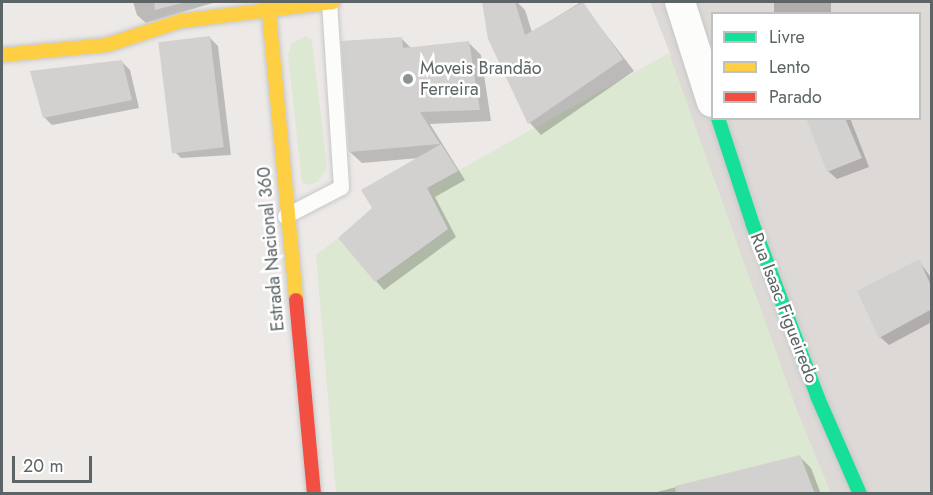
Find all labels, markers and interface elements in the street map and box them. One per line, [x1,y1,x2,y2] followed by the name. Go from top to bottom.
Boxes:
[711,12,921,120] legend
[769,24,805,50] text: Livre
[769,54,810,80] text: Lento
[420,58,542,100] place label: Moveis Brandão Ferreira
[401,72,415,86] marker: Moveis Brandão Ferreira
[769,84,822,110] text: Parado
[253,166,289,332] street label: Estrada Nacional 360
[745,230,823,386] street label: Rua Isaac Figueiredo
[15,444,94,482] scale bar
[23,453,63,479] text: 20 m

